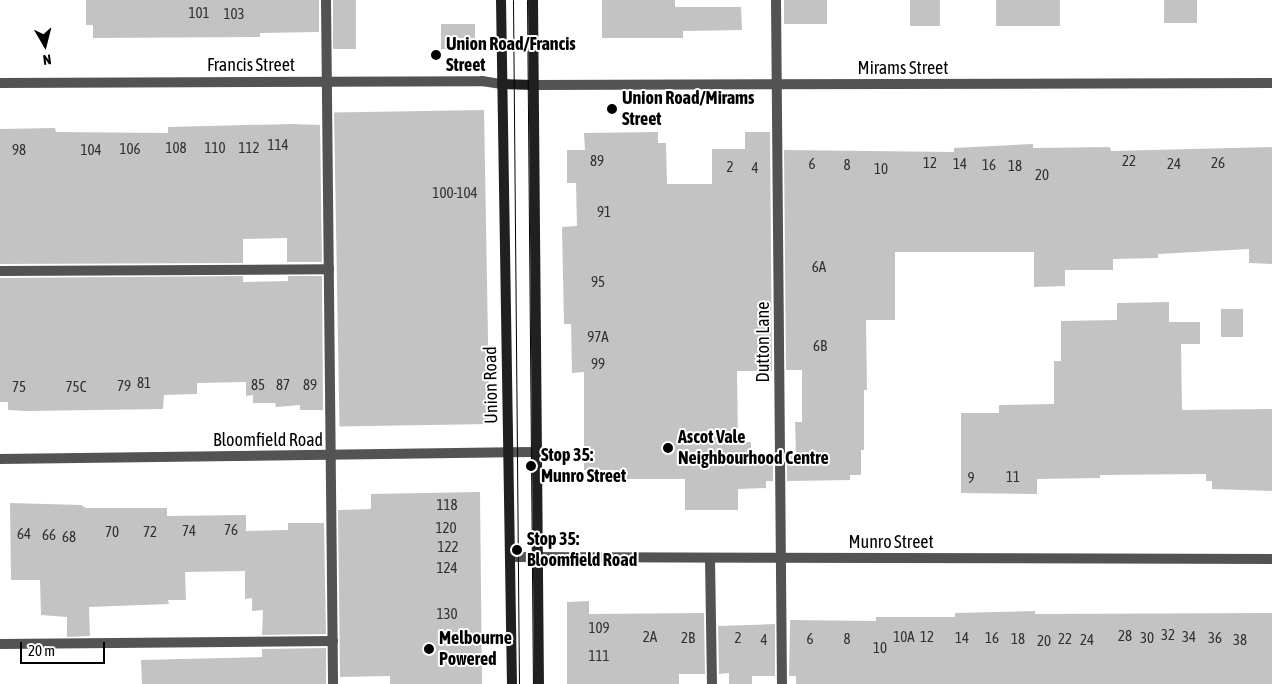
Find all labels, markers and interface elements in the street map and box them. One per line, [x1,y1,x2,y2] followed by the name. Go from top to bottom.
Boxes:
[188,4,210,22] house number: 101
[223,5,245,23] house number: 103
[20,20,70,70] north arrow
[446,34,576,76] place label: Union Road/Francis Street
[430,49,442,61] marker: Union Road/Francis Street
[42,51,52,68] text: N
[207,54,295,76] street label: Francis Street
[858,57,948,79] street label: Mirams Street
[622,88,754,130] place label: Union Road/Mirams Street
[606,103,618,115] marker: Union Road/Mirams Street
[267,136,289,154] house number: 114
[165,139,187,157] house number: 108
[204,139,226,157] house number: 110
[238,139,260,157] house number: 112
[119,140,141,158] house number: 106
[12,141,26,159] house number: 98
[80,141,102,159] house number: 104
[590,152,604,170] house number: 89
[1122,152,1136,170] house number: 22
[923,154,937,172] house number: 12
[1211,154,1225,172] house number: 26
[808,155,816,173] house number: 6
[953,155,967,173] house number: 14
[1167,155,1181,173] house number: 24
[843,156,851,174] house number: 8
[982,156,996,174] house number: 16
[1008,157,1022,175] house number: 18
[726,158,734,176] house number: 2
[751,159,759,177] house number: 4
[874,160,888,178] house number: 10
[1035,166,1049,184] house number: 20
[432,184,478,202] house number: 100-104
[597,203,611,221] house number: 91
[812,258,826,276] house number: 6A
[591,273,605,291] house number: 95
[752,302,774,382] street label: Dutton Lane
[587,328,609,346] house number: 97A
[813,337,827,355] house number: 6B
[480,346,502,424] street label: Union Road
[591,355,605,373] house number: 99
[137,374,151,392] house number: 81
[251,376,265,394] house number: 85
[276,376,290,394] house number: 87
[303,376,317,394] house number: 89
[117,377,131,395] house number: 79
[12,378,26,396] house number: 75
[66,378,86,396] house number: 75C
[678,427,829,469] place label: Ascot Vale Neighbourhood Centre
[213,429,323,451] street label: Bloomfield Road
[662,442,674,454] marker: Ascot Vale Neighbourhood Centre
[541,445,626,488] place label: Stop 35: Munro Street
[525,460,537,472] marker: Stop 35: Munro Street
[1006,468,1020,486] house number: 11
[967,469,975,487] house number: 9
[436,496,458,514] house number: 118
[435,519,457,537] house number: 120
[224,521,238,539] house number: 76
[182,522,196,540] house number: 74
[105,523,119,541] house number: 70
[143,523,157,541] house number: 72
[17,525,31,543] house number: 64
[42,526,56,544] house number: 66
[62,528,76,546] house number: 68
[527,529,637,572] place label: Stop 35: Bloomfield Road
[848,531,934,553] street label: Munro Street
[437,538,459,556] house number: 122
[511,544,523,556] marker: Stop 35: Bloomfield Road
[436,559,458,577] house number: 124
[436,605,458,623] house number: 130
[588,619,610,637] house number: 109
[1161,626,1175,644] house number: 32
[1118,627,1132,645] house number: 28
[439,628,512,670] place label: Melbourne Powered
[643,628,657,646] house number: 2A
[893,628,915,646] house number: 10A
[920,628,934,646] house number: 12
[1182,628,1196,646] house number: 34
[681,629,695,647] house number: 2B
[734,629,742,647] house number: 2
[955,629,969,647] house number: 14
[985,629,999,647] house number: 16
[1140,629,1154,647] house number: 30
[1208,629,1222,647] house number: 36
[806,630,814,648] house number: 6
[843,630,851,648] house number: 8
[1011,630,1025,648] house number: 18
[1058,630,1072,648] house number: 22
[760,631,768,649] house number: 4
[1080,631,1094,649] house number: 24
[1233,631,1247,649] house number: 38
[22,632,108,664] scale bar
[1037,632,1051,650] house number: 20
[873,639,887,657] house number: 10
[28,642,55,659] text: 20 m
[423,643,435,655] marker: Melbourne Powered
[588,647,610,665] house number: 111

